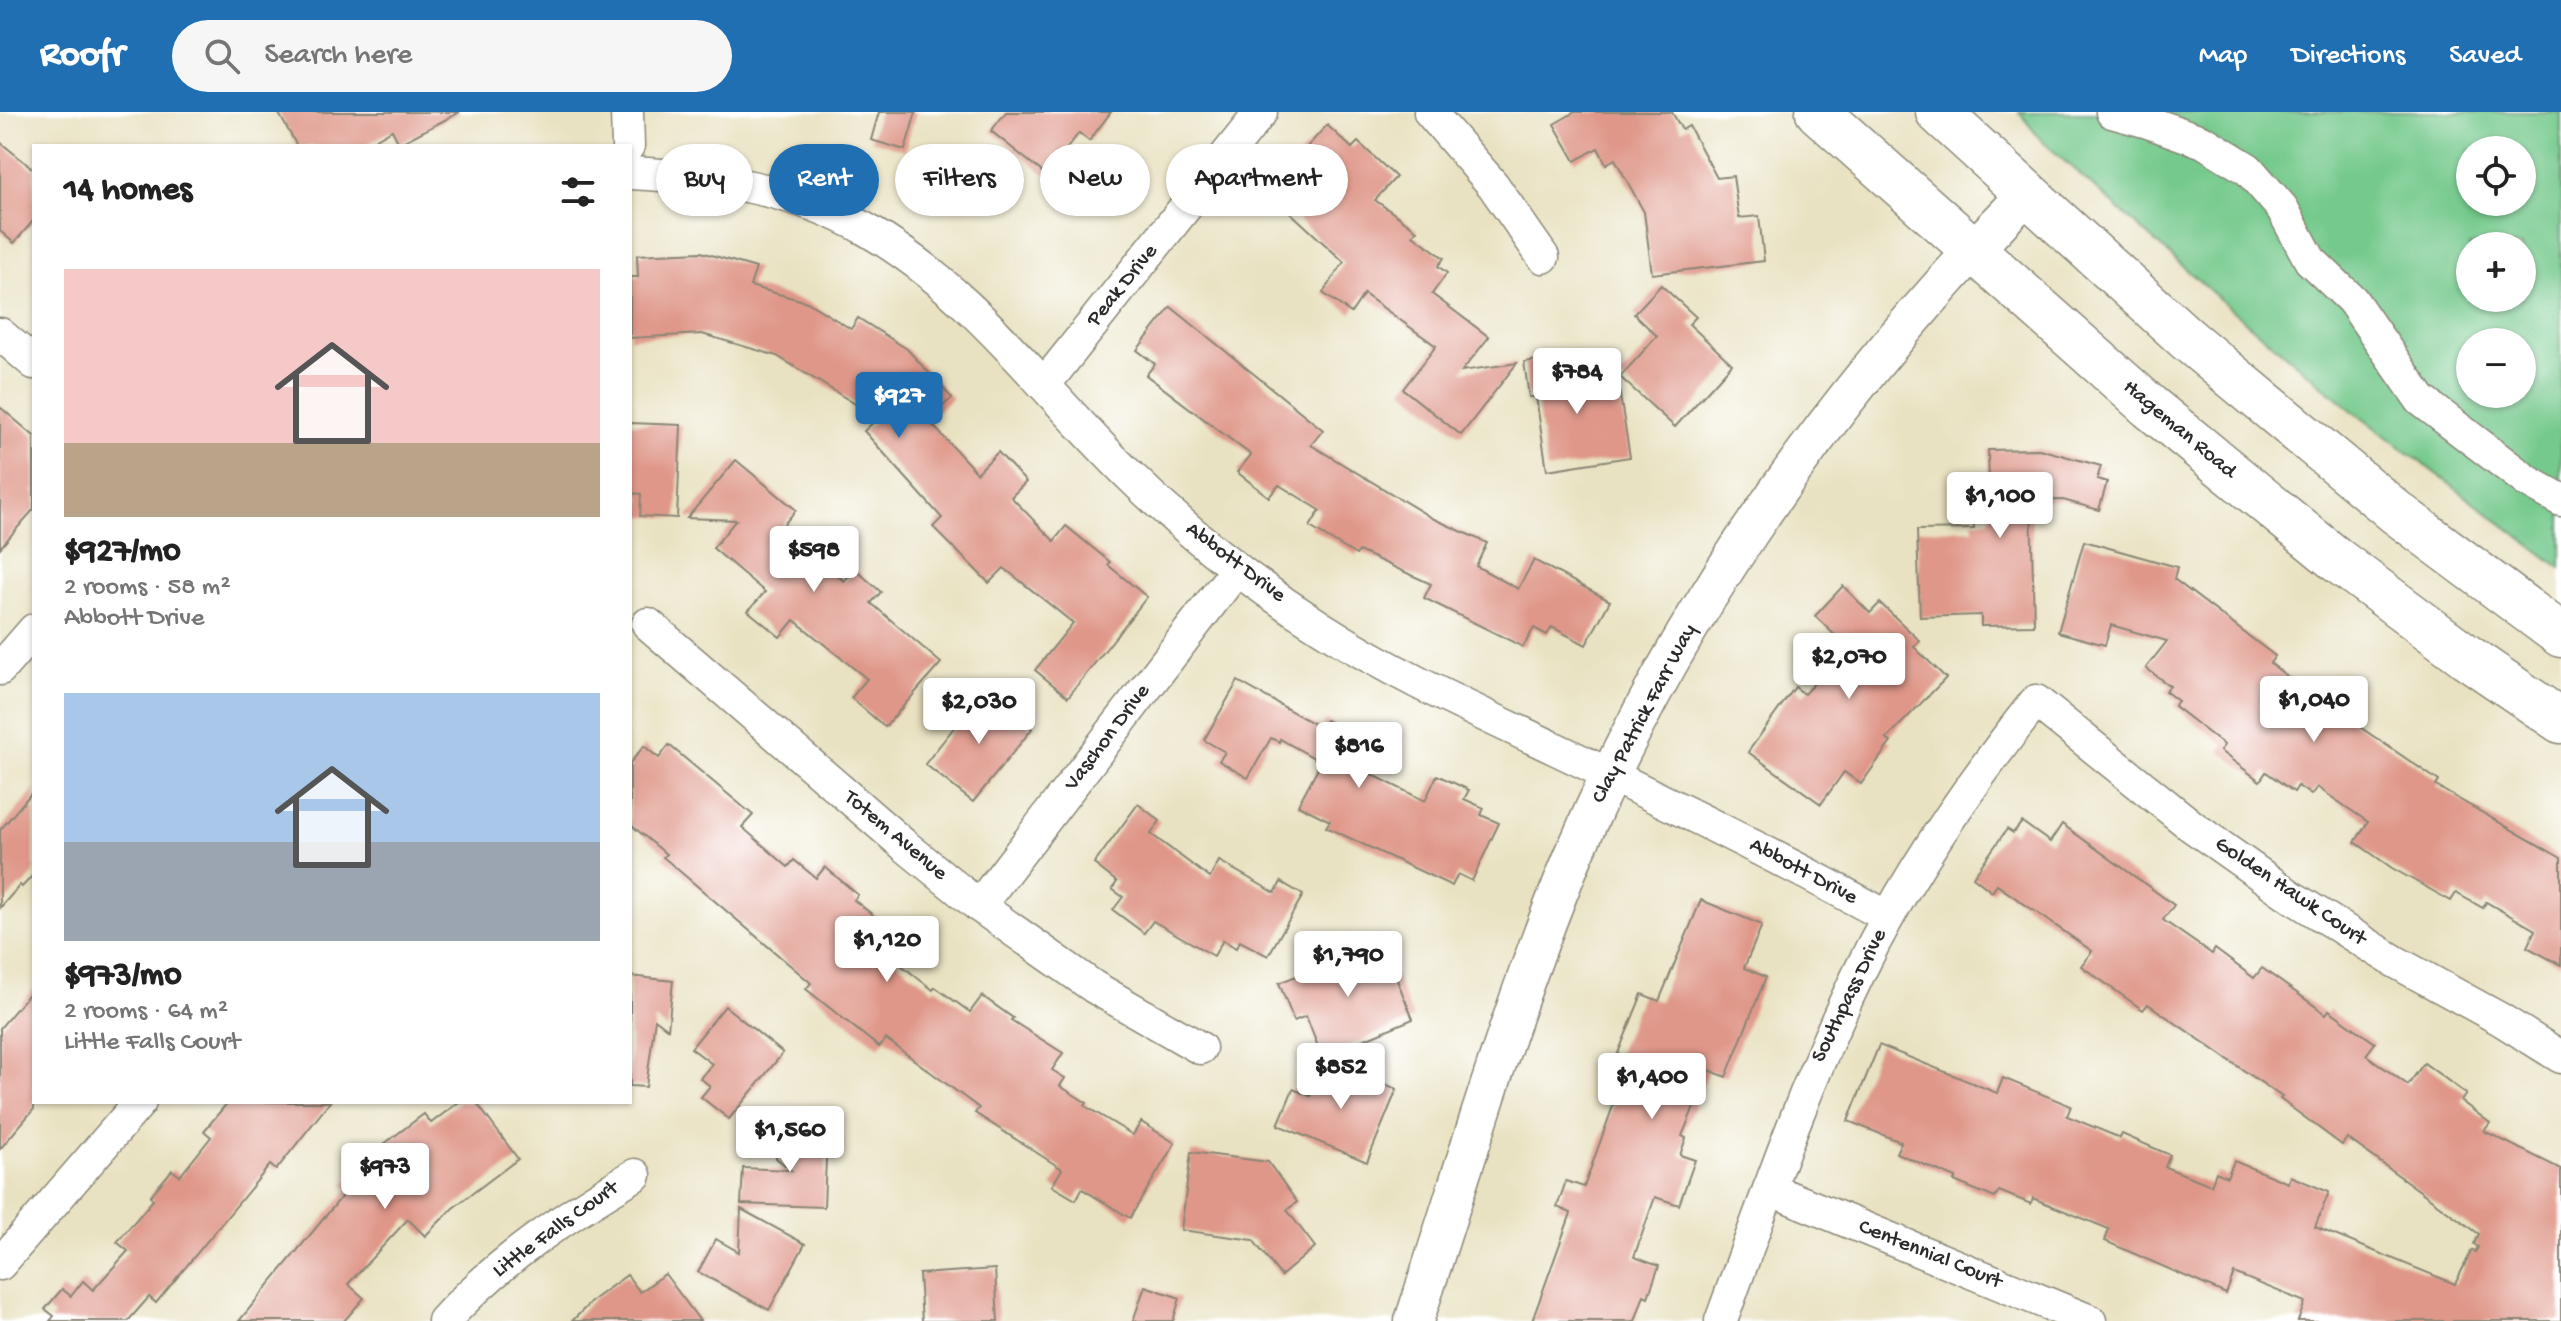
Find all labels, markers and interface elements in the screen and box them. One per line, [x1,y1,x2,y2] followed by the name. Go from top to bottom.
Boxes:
[172,20,732,92] search box
[40,34,124,78] text: Roofr
[200,34,244,78] icon: search
[264,39,412,74] text: Search here
[2199,40,2247,73] text: Map
[2291,40,2405,73] text: Directions
[2449,40,2521,73] text: Saved
[2456,136,2536,408] map controls
[2456,136,2536,216] button: locate
[656,144,753,216] chip: Buy
[769,144,879,216] chip: Rent
[895,144,1024,216] chip: Filters
[1040,144,1150,216] chip: New
[1166,144,1348,216] chip: Apartment
[556,170,600,214] icon: filters
[64,172,192,212] text: 14 homes
[2456,232,2536,312] button: +
[1081,239,1165,333] street label: Peak Drive
[260,321,404,465] icon: home
[2456,328,2536,408] button: −
[1530,348,1624,416] pin: $784
[1551,358,1603,389] text: $784
[852,372,946,440] pin: $927
[2117,375,2243,486] street label: Hageman Road
[874,382,924,413] text: $927
[1935,472,2065,540] pin: $1,100
[1965,482,2035,513] text: $1,100
[1180,517,1291,609] street label: Abbott Drive
[767,526,861,594] pin: $598
[64,533,181,573] text: $927/mo
[788,536,840,567] text: $598
[64,573,230,604] text: 2 rooms · 58 m²
[64,604,204,635] text: Abbott Drive
[1587,620,1703,808] street label: Clay Patrick Farr Way
[1784,633,1914,701] pin: $2,070
[1811,643,1887,674] text: $2,070
[2249,676,2379,744] pin: $1,040
[914,678,1044,746] pin: $2,030
[1059,679,1157,797] street label: Vaschon Drive
[2278,686,2350,717] text: $1,040
[941,688,1017,719] text: $2,030
[1312,722,1406,790] pin: $816
[1334,732,1384,763] text: $816
[260,745,404,889] icon: home
[836,784,953,887] street label: Totem Avenue
[2209,832,2372,953] street label: Golden Hawk Court
[1744,833,1862,912] street label: Abbott Drive
[822,916,952,984] pin: $1,120
[1806,924,1894,1067] street label: Southpass Drive
[853,926,921,957] text: $1,120
[1283,931,1413,999] pin: $1,790
[1312,941,1384,972] text: $1,790
[64,957,182,997] text: $973/mo
[64,997,228,1028] text: 2 rooms · 64 m²
[64,1028,240,1059] text: Little Falls Court
[1294,1043,1388,1111] pin: $852
[1315,1053,1367,1084] text: $852
[1587,1053,1717,1121] pin: $1,400
[1616,1063,1688,1094] text: $1,400
[725,1106,855,1174] pin: $1,560
[754,1116,826,1147] text: $1,560
[338,1143,432,1211] pin: $973
[359,1153,411,1184] text: $973
[488,1174,626,1284] street label: Little Falls Court
[1854,1214,2007,1296] street label: Centennial Court

